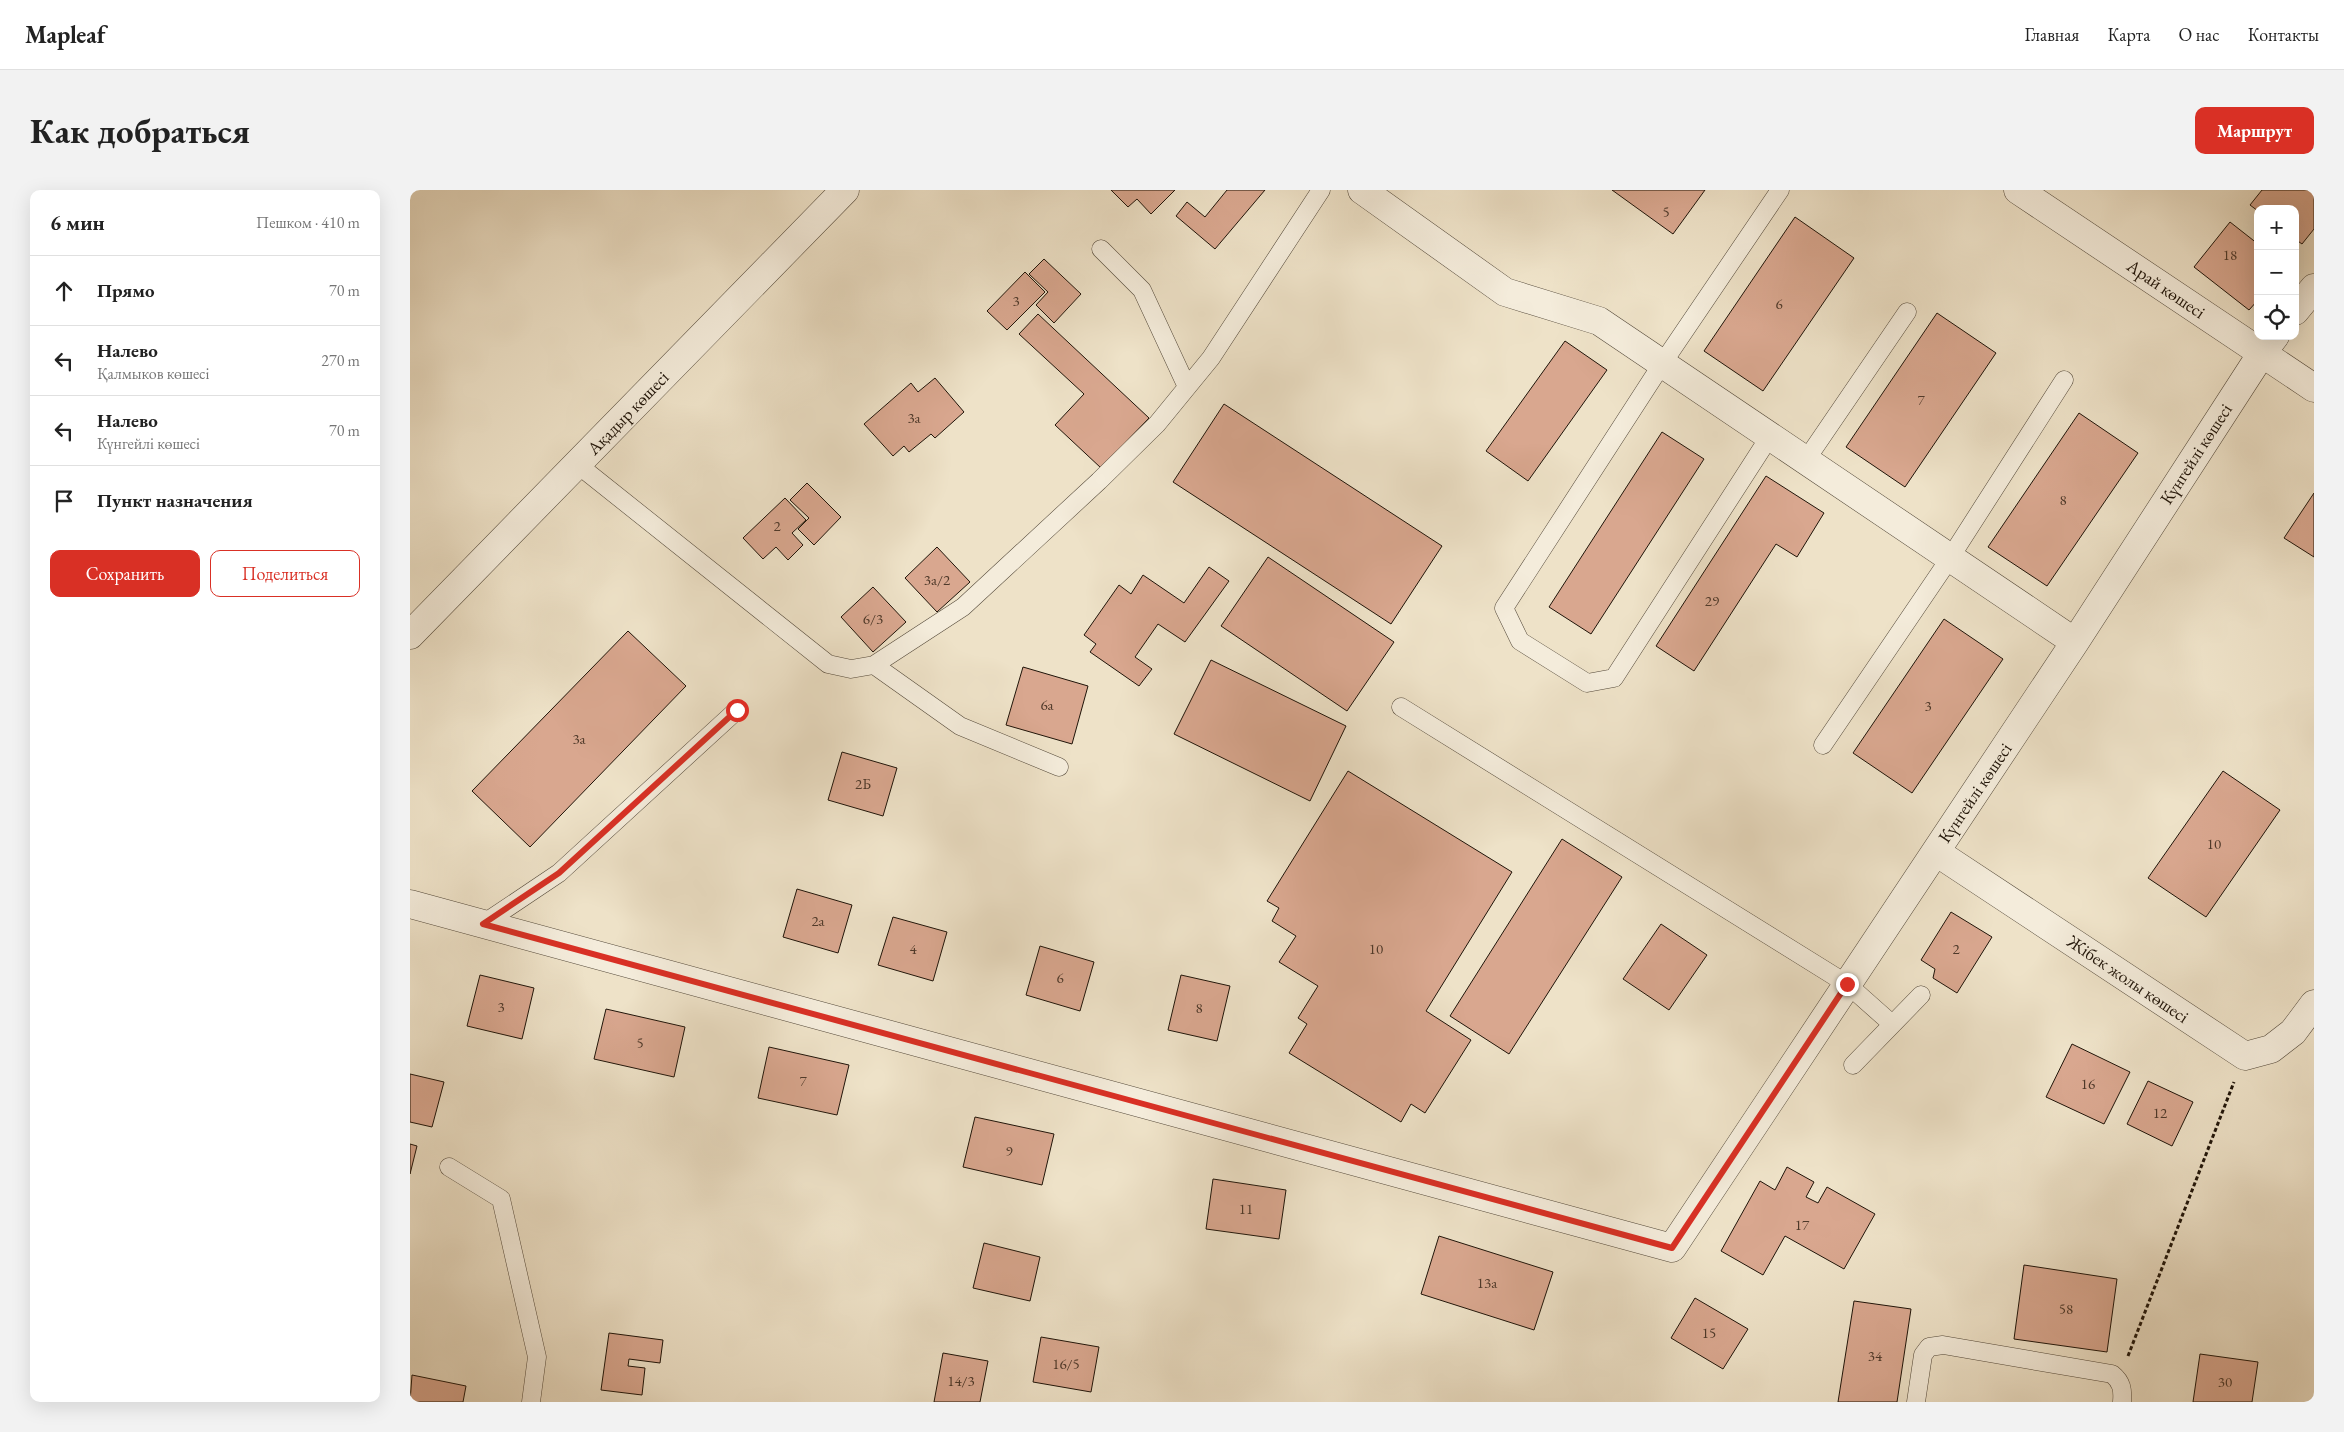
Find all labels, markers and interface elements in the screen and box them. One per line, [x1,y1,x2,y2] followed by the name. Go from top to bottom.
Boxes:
[25,19,106,50] text: Mapleaf
[2025,23,2079,46] text: Главная
[2107,23,2150,46] text: Карта
[2178,23,2220,46] text: О нас
[2248,23,2319,46] text: Контакты
[2195,107,2314,154] button: Маршрут
[30,108,250,153] text: Как добраться
[1662,202,1670,221] house number: 5
[2254,205,2299,340] map controls
[2254,205,2299,250] button: +
[50,209,105,236] text: 6 мин
[256,212,360,233] text: Пешком · 410 m
[2223,245,2237,264] house number: 18
[2254,250,2299,295] button: −
[2122,253,2210,324] street label: Арай көшесі
[50,277,78,305] icon: ahead
[97,278,155,303] text: Прямо
[329,280,360,301] text: 70 m
[1012,291,1020,310] house number: 3
[1775,294,1783,313] house number: 6
[2254,295,2299,340] button: locate
[97,338,158,363] text: Налево
[50,347,78,375] icon: left
[321,350,360,371] text: 270 m
[97,363,210,384] text: Қалмыков көшесі
[581,365,674,460] street label: Ақадыр көшесі
[1917,390,1925,409] house number: 7
[2154,398,2237,509] street label: Күнгейлі көшесі
[97,408,158,433] text: Налево
[907,408,921,427] house number: 3а
[50,417,78,445] icon: left
[329,420,360,441] text: 70 m
[97,433,200,454] text: Күнгейлі көшесі
[50,487,78,515] icon: arrive
[97,488,253,513] text: Пункт назначения
[2059,490,2067,509] house number: 8
[773,516,781,535] house number: 2
[50,550,200,597] button: Сохранить
[210,550,360,597] button: Поделиться
[924,570,951,589] house number: 3а/2
[1705,591,1719,610] house number: 29
[863,609,883,628] house number: 6/3
[1040,695,1054,714] house number: 6а
[1924,696,1932,715] house number: 3
[726,699,749,722] route start
[572,729,586,748] house number: 3а
[1933,738,2017,847] street label: Күнгейлі көшесі
[855,774,871,793] house number: 2Б
[2207,834,2221,853] house number: 10
[811,911,825,930] house number: 2а
[2062,929,2194,1028] street label: Жібек жолы көшесі
[909,939,917,958] house number: 4
[1369,939,1383,958] house number: 10
[1952,939,1960,958] house number: 2
[1056,968,1064,987] house number: 6
[1836,973,1859,996] route end
[497,997,505,1016] house number: 3
[1195,998,1203,1017] house number: 8
[636,1033,644,1052] house number: 5
[799,1071,807,1090] house number: 7
[2081,1074,2095,1093] house number: 16
[2153,1103,2168,1122] house number: 12
[1005,1141,1013,1160] house number: 9
[1239,1199,1253,1218] house number: 11
[1795,1215,1810,1234] house number: 17
[1477,1273,1497,1292] house number: 13а
[2059,1299,2073,1318] house number: 58
[1702,1323,1716,1342] house number: 15
[1868,1346,1883,1365] house number: 34
[1052,1354,1080,1373] house number: 16/5
[947,1371,975,1390] house number: 14/3
[2218,1372,2232,1391] house number: 30

